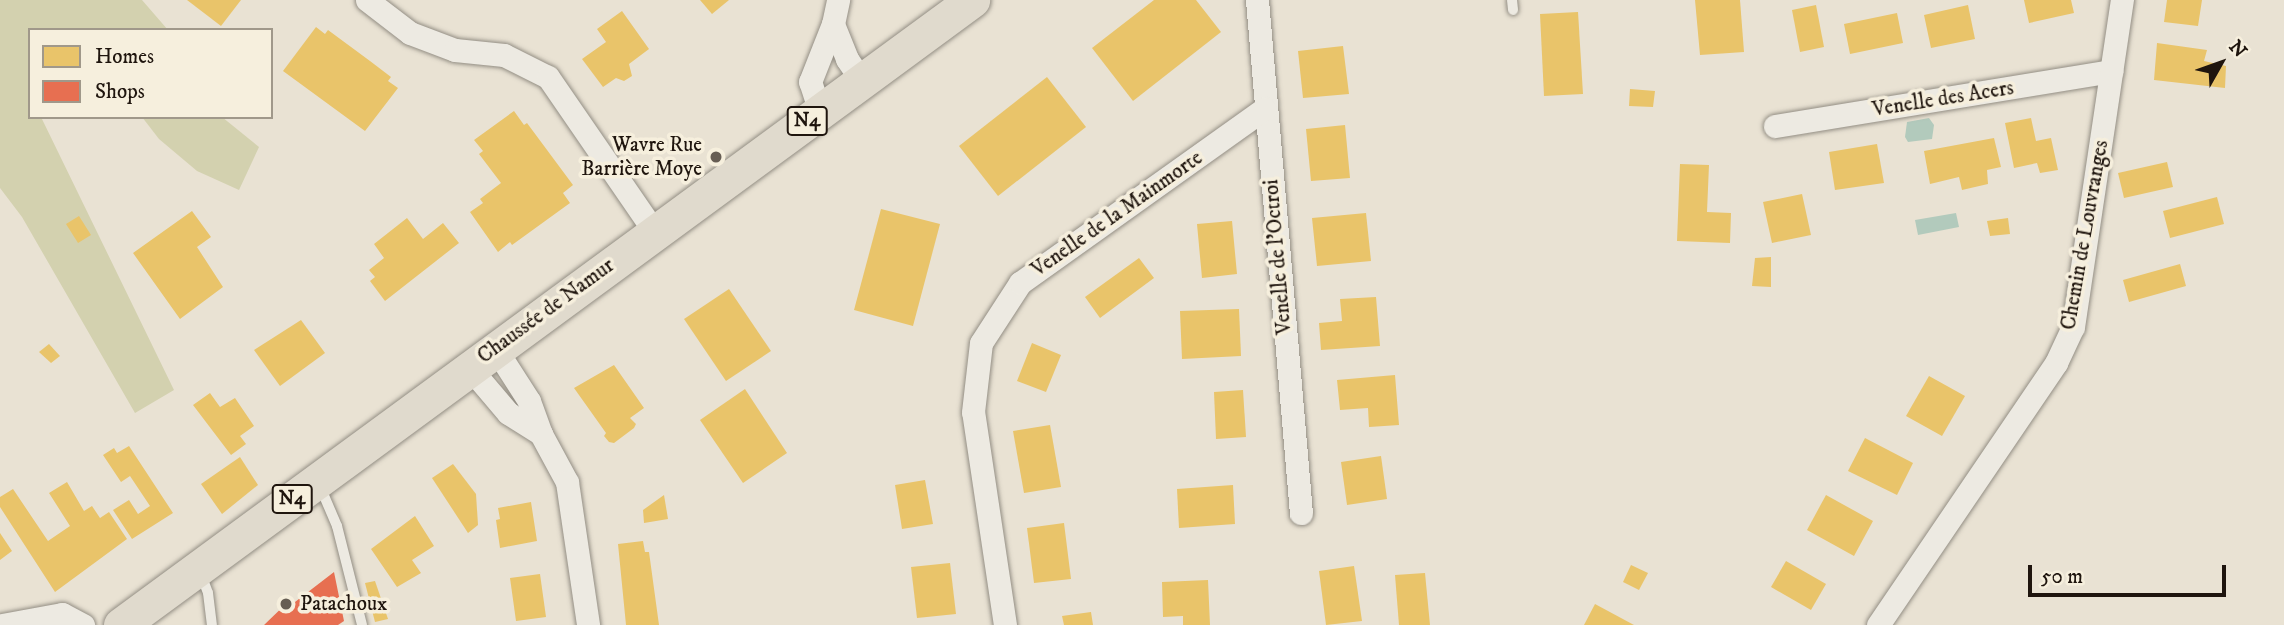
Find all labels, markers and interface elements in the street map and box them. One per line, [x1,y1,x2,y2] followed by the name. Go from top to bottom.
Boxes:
[28,28,273,119] legend
[2186,28,2256,98] north arrow
[2224,36,2251,63] text: N
[95,44,154,70] text: Homes
[1870,75,2016,123] street label: Venelle des Acers
[95,79,145,105] text: Shops
[786,105,828,136] road number: N4
[581,132,702,182] place label: Wavre Rue Barrière Moye
[2056,138,2114,332] street label: Chemin de Louvranges
[1027,145,1207,283] street label: Venelle de la Mainmorte
[708,149,724,165] marker: Wavre Rue Barrière Moye
[1259,178,1297,336] street label: Venelle de l'Octroi
[473,253,619,369] street label: Chaussée de Namur
[271,484,313,514] road number: N4
[2032,552,2230,596] scale bar
[2041,564,2083,590] text: 50 m
[300,591,387,617] place label: Patachoux
[278,596,294,612] marker: Patachoux

